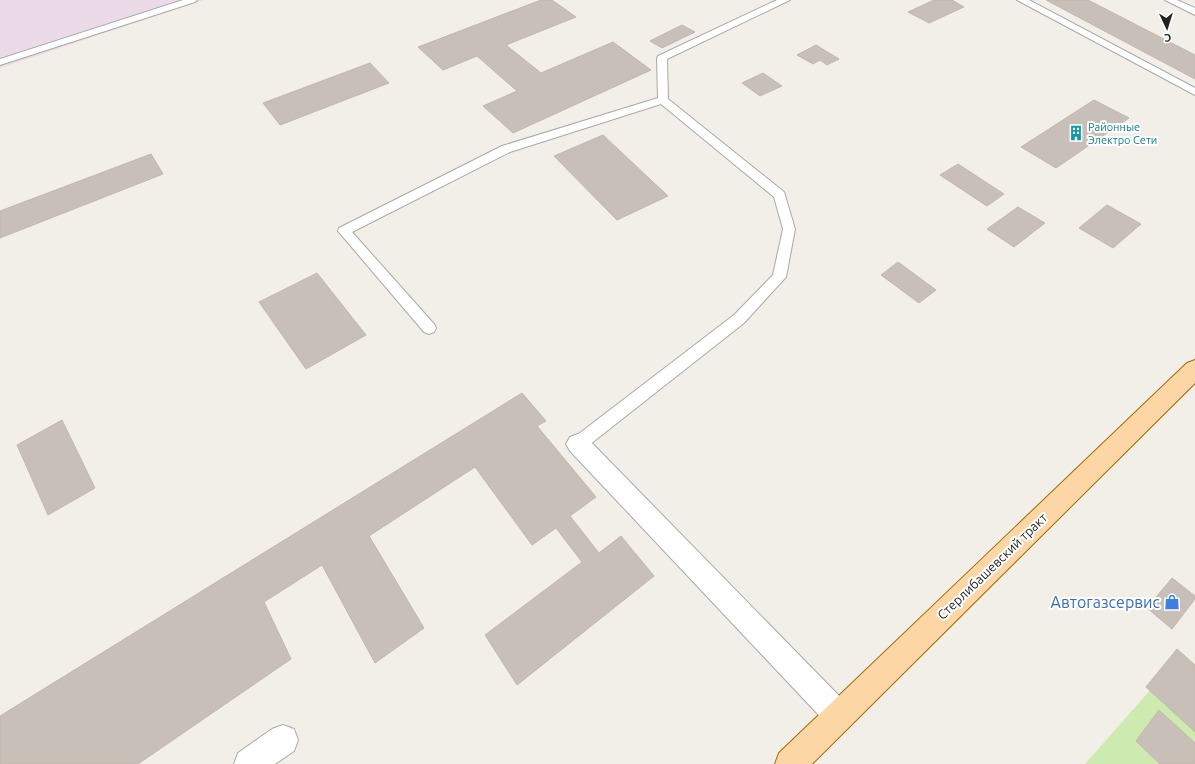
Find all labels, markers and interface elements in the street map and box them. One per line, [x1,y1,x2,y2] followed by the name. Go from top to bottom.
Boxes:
[1147,8,1187,48] north arrow
[1164,32,1172,44] text: С
[1088,121,1157,146] place label: Районные Электро Сети
[1067,124,1085,142] building icon: Районные Электро Сети
[934,510,1050,622] street label: Стерлибашевский тракт
[1051,593,1161,611] place label: Автогазсервис
[1163,593,1181,611] shop icon: Автогазсервис

